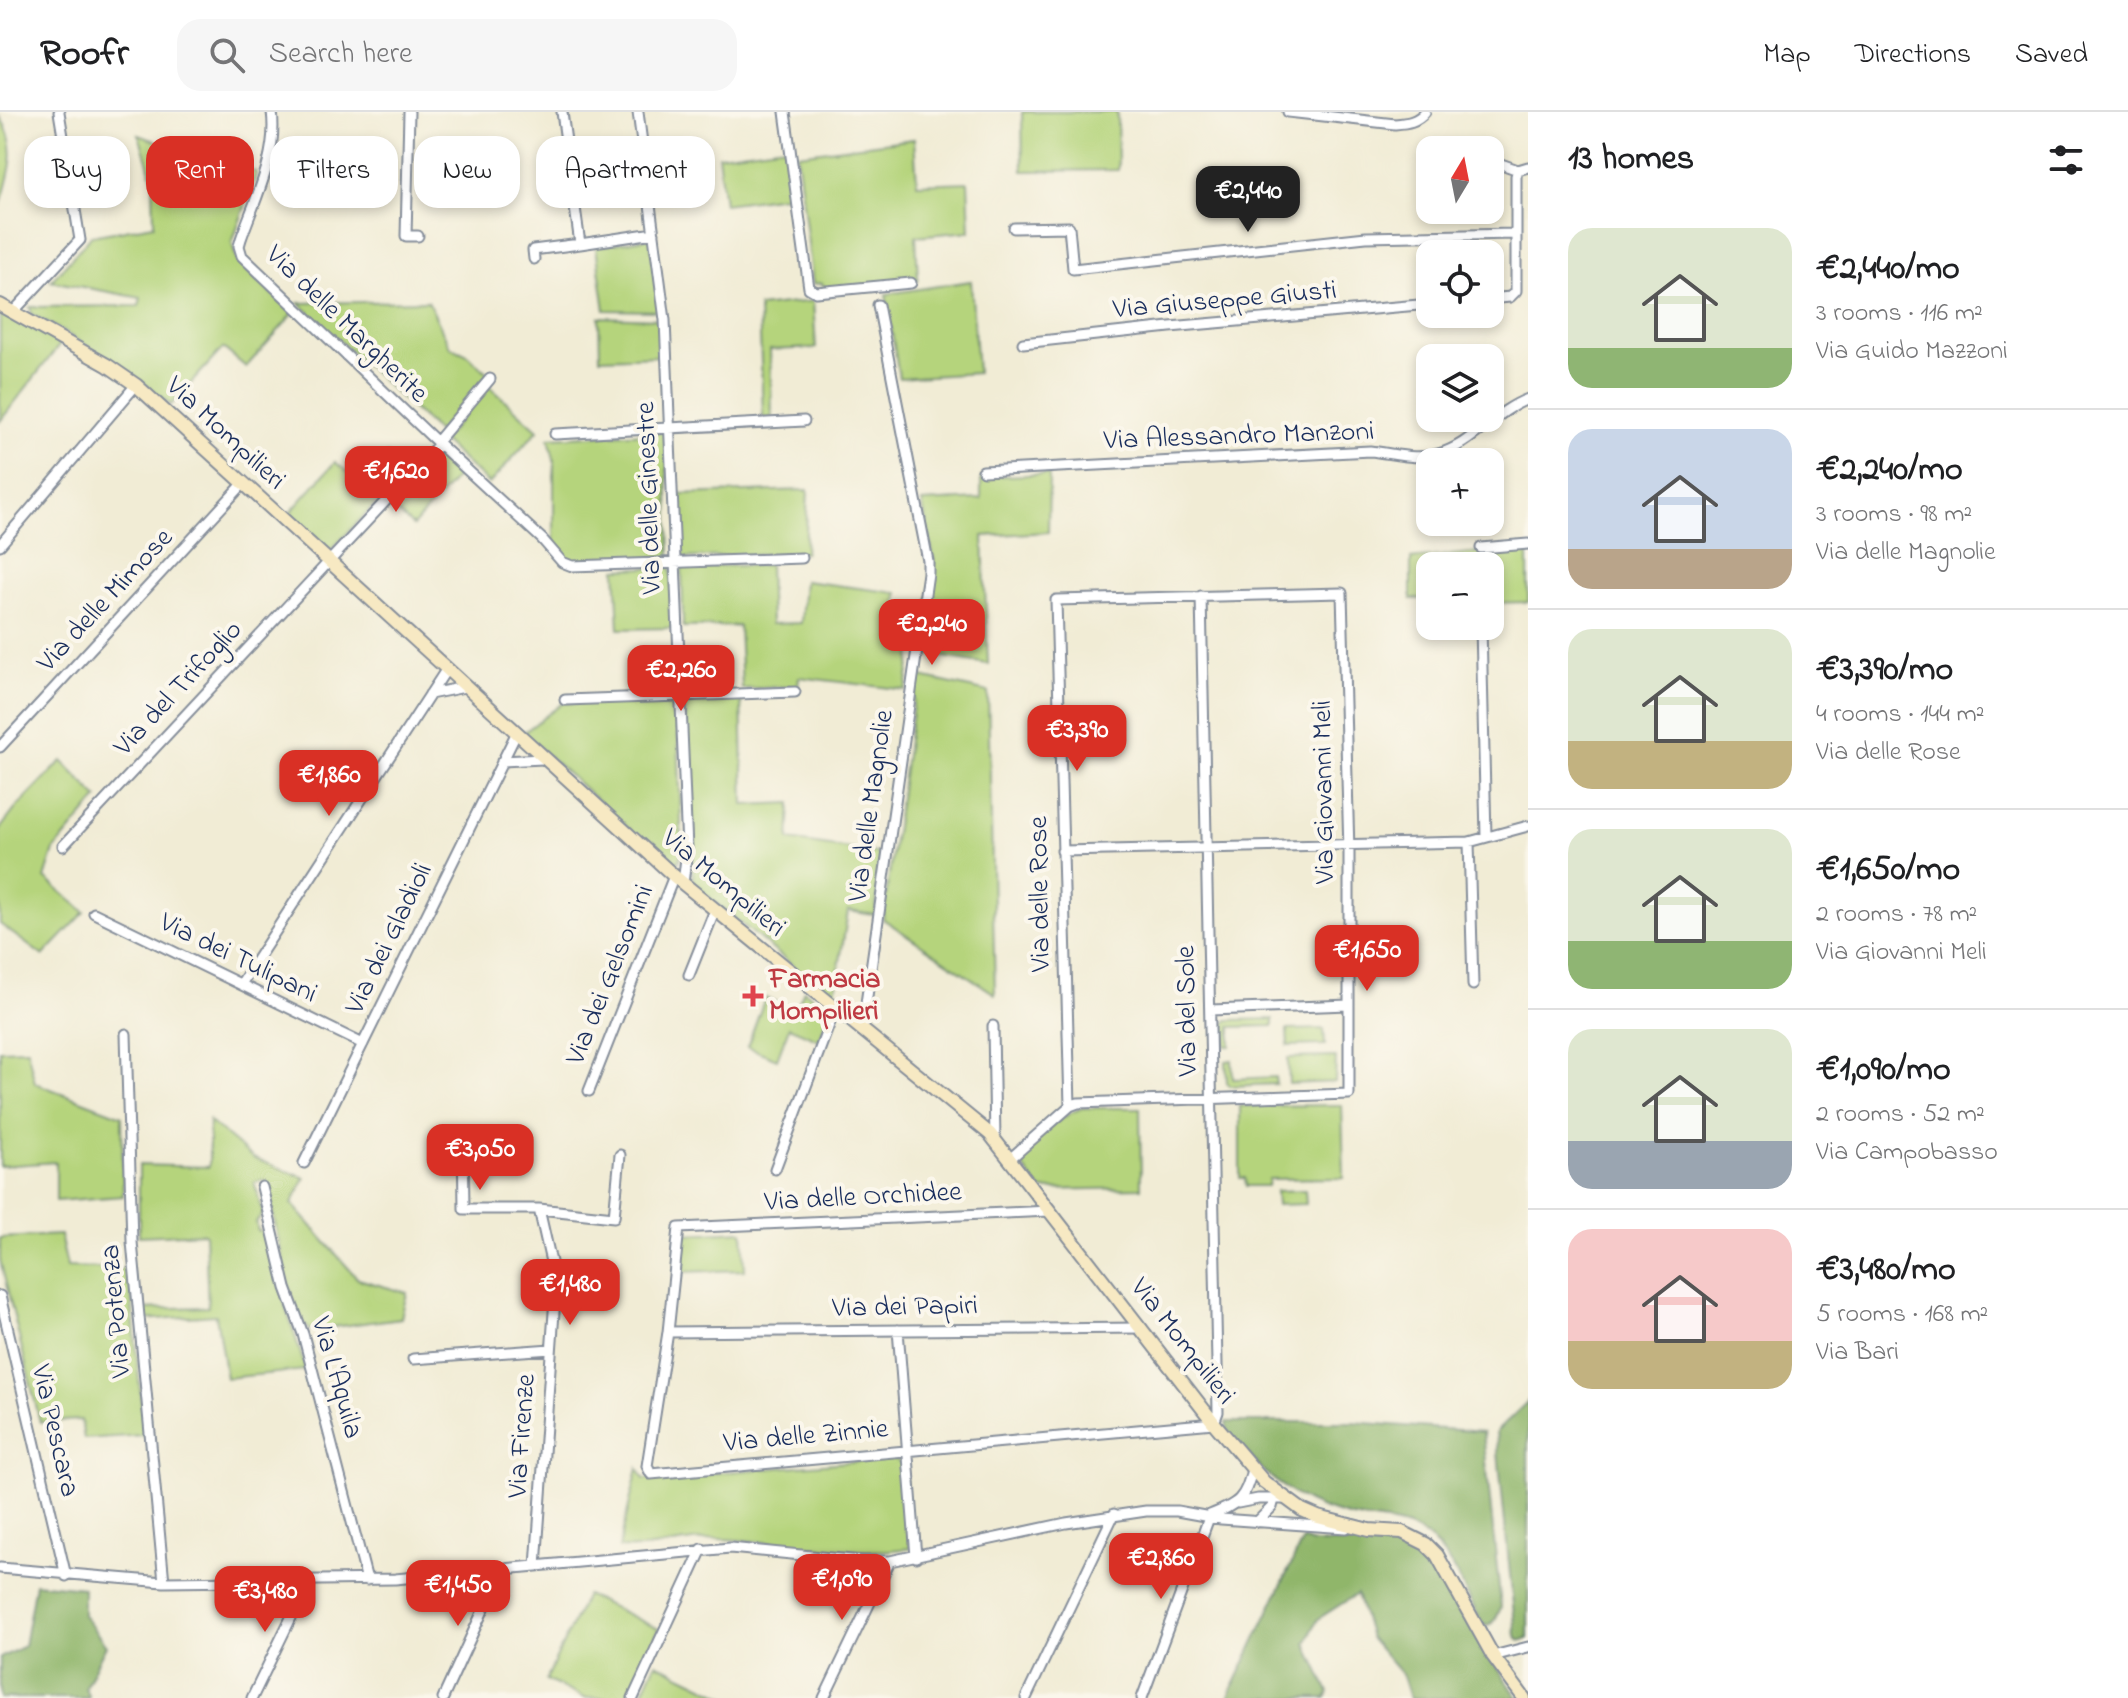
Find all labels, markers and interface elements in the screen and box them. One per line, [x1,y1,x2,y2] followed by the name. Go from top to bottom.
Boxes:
[177,19,737,91] search box
[40,27,129,83] text: Roofr
[205,33,249,77] icon: search
[269,33,413,77] text: Search here
[1763,35,1811,76] text: Map
[1855,35,1971,76] text: Directions
[2015,35,2088,76] text: Saved
[1568,135,1694,185] text: 13 homes
[24,136,130,208] chip: Buy
[146,136,254,208] chip: Rent
[270,136,398,208] chip: Filters
[414,136,520,208] chip: New
[536,136,715,208] chip: Apartment
[1416,136,1504,224] north arrow
[1416,136,1504,640] map controls
[2044,138,2088,182] icon: filters
[1183,166,1313,234] pin: €2,440
[1214,173,1282,211] text: €2,440
[255,236,437,414] street label: Via delle Margherite
[1416,240,1504,328] button: locate
[1816,245,1960,295] text: €2,440/mo
[1632,260,1728,356] icon: home
[1111,271,1339,331] street label: Via Giuseppe Giusti
[1816,295,1983,333] text: 3 rooms · 116 m²
[1816,333,2008,371] text: Via Guido Mazzoni
[1416,344,1504,432] button: layers
[155,367,294,501] street label: Via Mompilieri
[626,400,674,596] street label: Via delle Ginestre
[1102,412,1375,462] street label: Via Alessandro Manzoni
[331,446,461,514] pin: €1,620
[1816,446,1963,496] text: €2,240/mo
[1416,448,1504,536] button: +
[363,453,429,491] text: €1,620
[1632,461,1728,557] icon: home
[1816,496,1972,534] text: 3 rooms · 98 m²
[28,519,184,683] street label: Via delle Mimose
[1816,534,1996,572] text: Via delle Magnolie
[1416,552,1504,640] button: −
[867,599,997,667] pin: €2,240
[897,606,967,644] text: €2,240
[104,612,253,767] street label: Via del Trifoglio
[616,645,746,713] pin: €2,260
[1816,646,1953,696] text: €3,390/mo
[645,652,717,690] text: €2,260
[1632,661,1728,757] icon: home
[1816,696,1984,734] text: 4 rooms · 144 m²
[1303,700,1347,885] street label: Via Giovanni Meli
[1012,705,1142,773] pin: €3,390
[838,707,906,906] street label: Via delle Magnolie
[1045,712,1109,750] text: €3,390
[1816,734,1961,772] text: Via delle Rose
[264,750,394,818] pin: €1,860
[297,757,361,795] text: €1,860
[1019,815,1063,973] street label: Via delle Rose
[651,819,794,948] street label: Via Mompilieri
[1816,846,1960,896] text: €1,650/mo
[335,856,444,1022] street label: Via dei Gladioli
[1632,861,1728,957] icon: home
[556,879,666,1072] street label: Via dei Gelsomini
[1816,896,1977,934] text: 2 rooms · 78 m²
[151,903,324,1015] street label: Via dei Tulipani
[1302,925,1432,993] pin: €1,650
[1333,932,1401,970] text: €1,650
[1816,934,1987,972] text: Via Giovanni Meli
[1166,945,1210,1078] street label: Via del Sole
[767,960,880,1033] place label: Farmacia Mompilieri
[744,987,762,1005] marker: Farmacia Mompilieri
[1816,1046,1951,1096] text: €1,090/mo
[1632,1061,1728,1157] icon: home
[1816,1096,1985,1134] text: 2 rooms · 52 m²
[415,1124,545,1192] pin: €3,050
[445,1131,515,1169] text: €3,050
[1816,1134,1998,1172] text: Via Campobasso
[762,1172,963,1224] street label: Via delle Orchidee
[91,1243,143,1380] street label: Via Potenza
[1816,1246,1956,1296] text: €3,480/mo
[505,1259,635,1327] pin: €1,480
[1632,1261,1728,1357] icon: home
[539,1266,601,1304] text: €1,480
[1119,1269,1245,1414] street label: Via Mompilieri
[831,1286,978,1330] street label: Via dei Papiri
[1816,1296,1988,1334] text: 5 rooms · 168 m²
[299,1311,373,1444] street label: Via L'Aquila
[1816,1334,1899,1372] text: Via Bari
[19,1360,89,1501] street label: Via Pescara
[498,1372,548,1500] street label: Via Firenze
[721,1409,890,1465] street label: Via delle Zinnie
[1096,1533,1226,1601] pin: €2,860
[1127,1540,1195,1578] text: €2,860
[777,1554,907,1622] pin: €1,090
[393,1560,523,1628] pin: €1,450
[811,1561,873,1599] text: €1,090
[200,1566,330,1634] pin: €3,480
[424,1567,492,1605] text: €1,450
[232,1573,298,1611] text: €3,480

